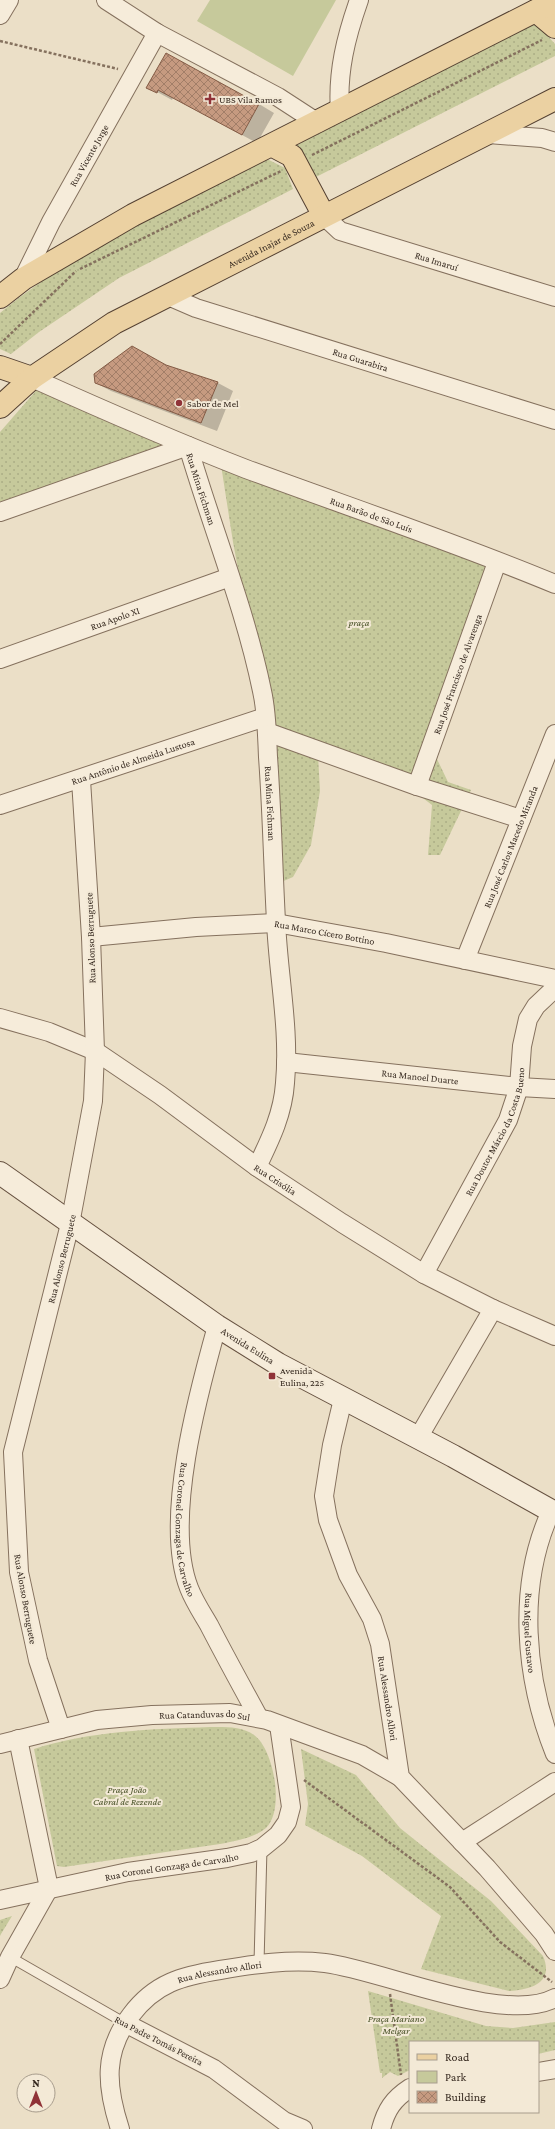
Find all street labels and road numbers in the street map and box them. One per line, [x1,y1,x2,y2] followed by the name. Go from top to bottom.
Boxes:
[67,122,111,188] street label: Rua Vicente Jorge
[226,217,316,270] street label: Avenida Inajar de Souza
[414,249,460,273] street label: Rua Imaruí
[331,346,390,374] street label: Rua Guarabira
[184,452,218,527] street label: Rua Mina Fichman
[329,495,414,535] street label: Rua Barão de São Luís
[89,605,141,632] street label: Rua Apolo XI
[431,612,484,736] street label: Rua José Francisco de Alvarenga
[70,736,196,787] street label: Rua Antônio de Almeida Lustosa
[263,766,277,842] street label: Rua Mina Fichman
[481,784,540,910] street label: Rua José Carlos Macedo Miranda
[83,892,98,984] street label: Rua Alonso Berruguete
[273,918,376,947] street label: Rua Marco Cícero Bottino
[381,1067,460,1087] street label: Rua Manoel Duarte
[463,1067,526,1198] street label: Rua Doutor Márcio da Costa Bueno
[252,1162,299,1198] street label: Rua Crisólia
[45,1213,78,1305] street label: Rua Alonso Berruguete
[219,1325,276,1366] street label: Avenida Eulina
[174,1462,197,1598] street label: Rua Coronel Gonzaga de Carvalho
[12,1553,39,1645] street label: Rua Alonso Berruguete
[522,1592,538,1674] street label: Rua Miguel Gustavo
[376,1655,400,1742] street label: Rua Alessandro Allori
[159,1708,251,1723] street label: Rua Catanduvas do Sul
[104,1851,240,1883] street label: Rua Coronel Gonzaga de Carvalho
[176,1959,262,1985] street label: Rua Alessandro Allori
[113,2013,205,2068] street label: Rua Padre Tomás Pereira

